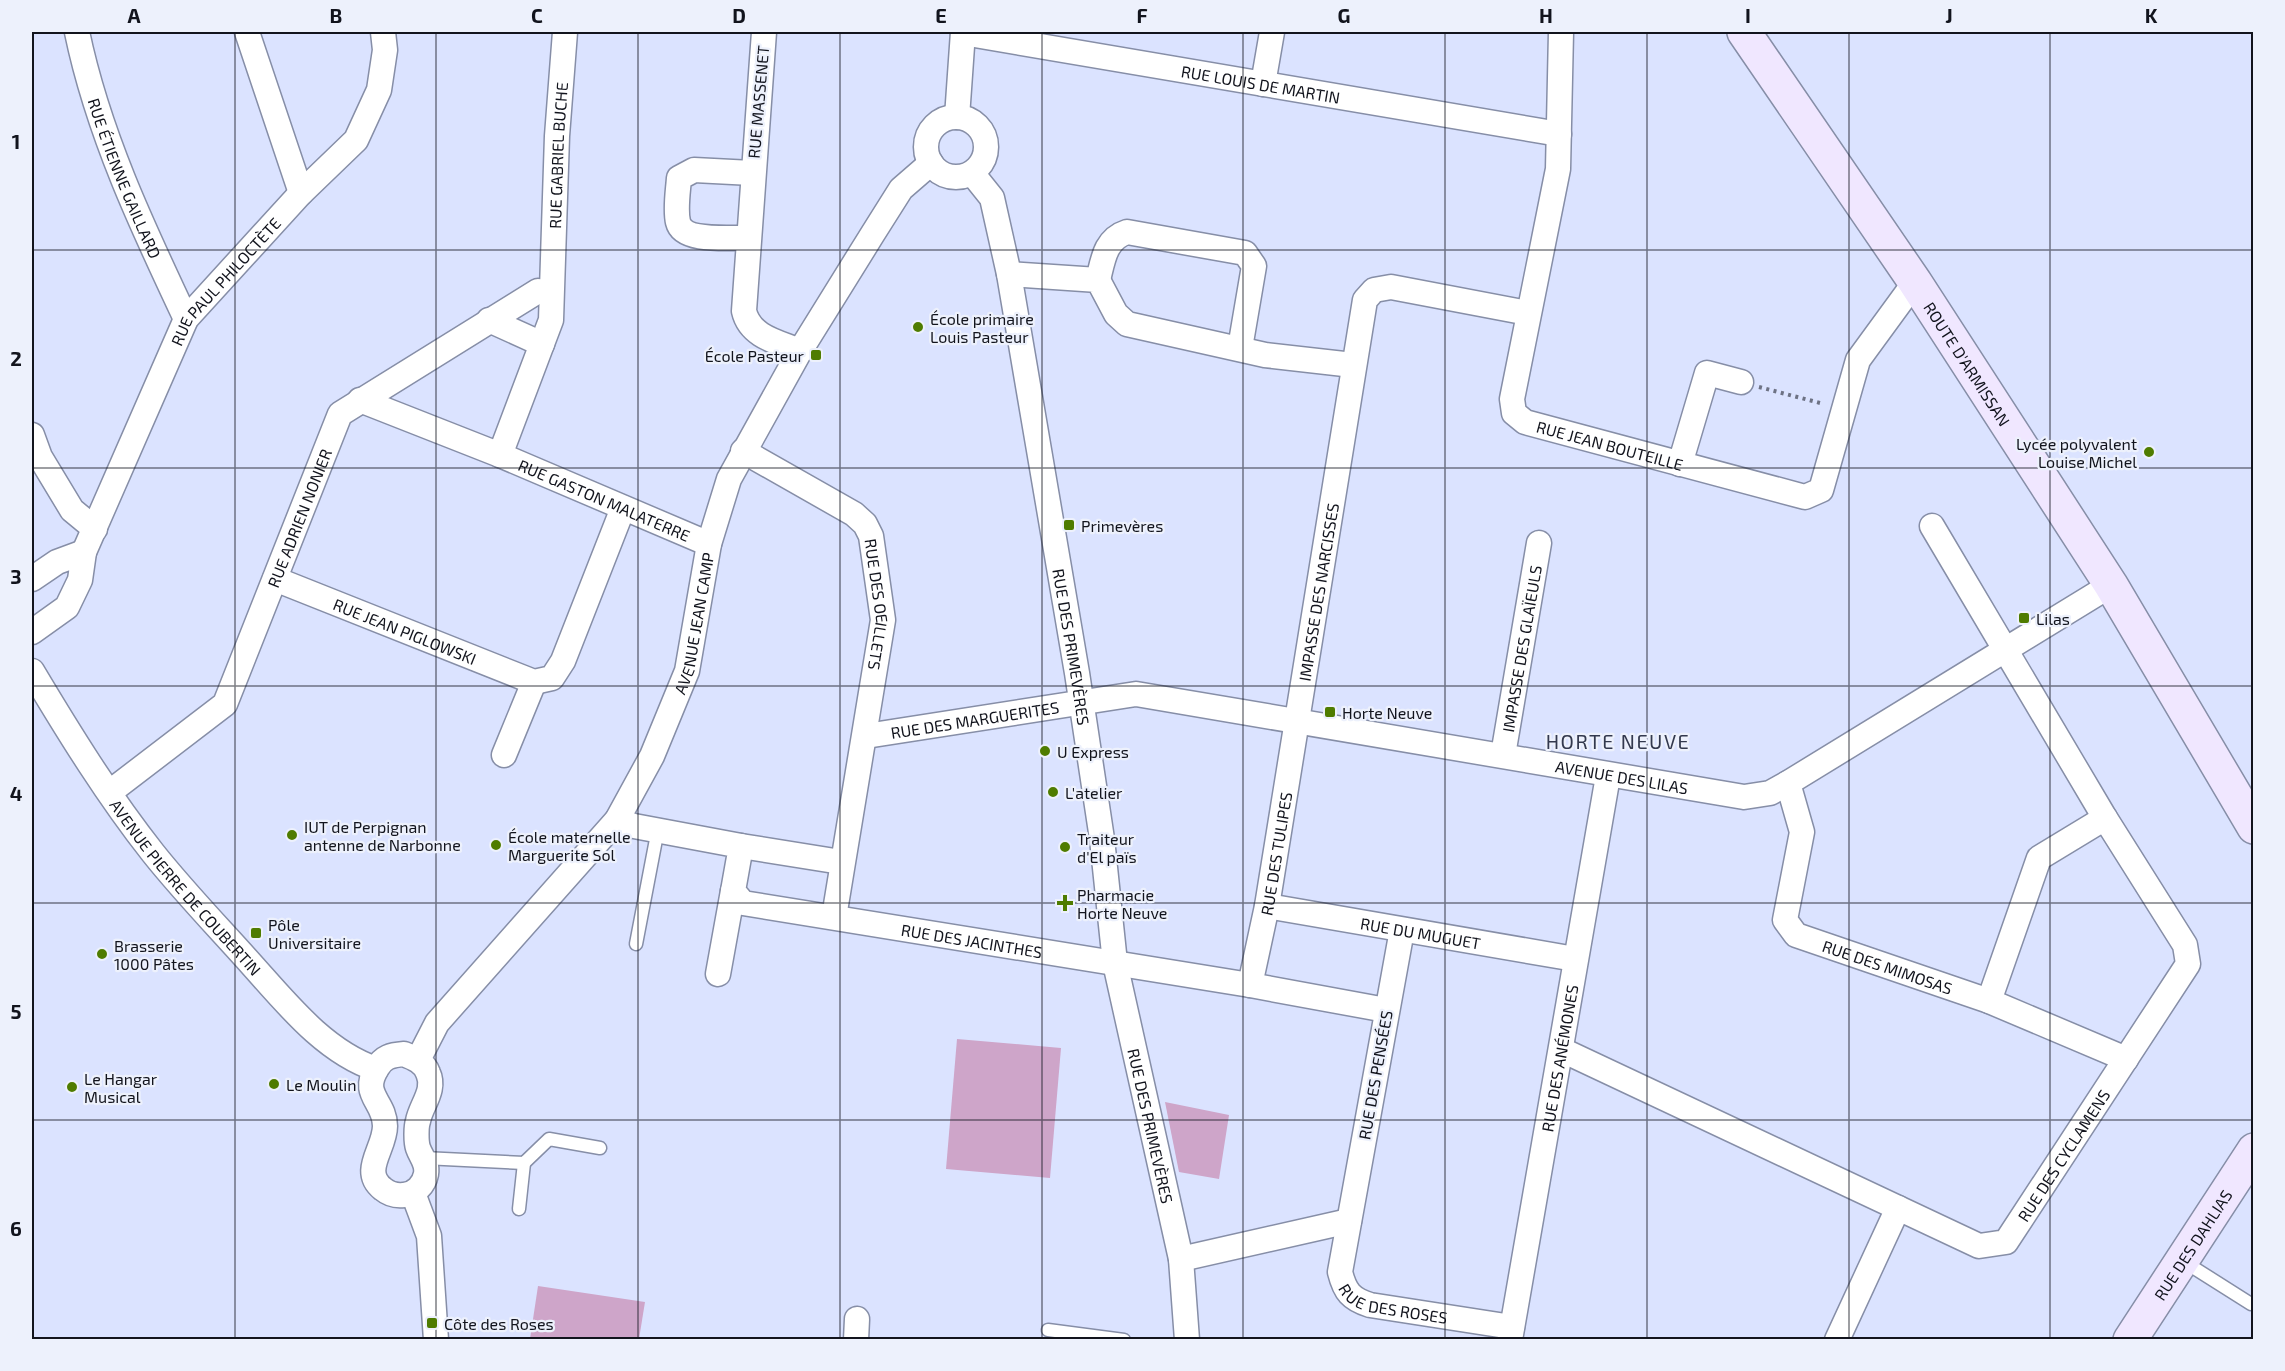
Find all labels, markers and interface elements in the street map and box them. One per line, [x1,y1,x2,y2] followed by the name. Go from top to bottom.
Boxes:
[127,3,141,27] text: A
[330,3,342,27] text: B
[531,3,543,27] text: C
[732,3,746,27] text: D
[935,3,947,27] text: E
[1136,3,1148,27] text: F
[1338,3,1350,27] text: G
[1539,3,1553,27] text: H
[1745,3,1751,27] text: I
[1945,3,1953,27] text: J
[2145,3,2158,27] text: K
[744,45,772,159] street label: RUE MASSENET
[1180,61,1342,106] street label: RUE LOUIS DE MARTIN
[544,81,571,229] street label: RUE GABRIEL BUCHE
[85,96,166,261] street label: RUE ÉTIENNE GAILLARD
[12,129,20,153] text: 1
[166,213,284,348] street label: RUE PAUL PHILOCTÈTE
[1921,298,2015,429] street label: ROUTE D'ARMISSAN
[930,309,1034,346] place label: École primaire Louis Pasteur
[911,320,925,334] marker: École primaire Louis Pasteur
[10,346,22,370] text: 2
[705,346,805,365] place label: École Pasteur
[809,348,823,362] marker: École Pasteur
[1535,416,1686,474] street label: RUE JEAN BOUTEILLE
[2016,434,2137,471] place label: Lycée polyvalent Louise Michel
[2142,445,2156,459] marker: Lycée polyvalent Louise Michel
[263,446,335,590] street label: RUE ADRIEN NONIER
[516,455,693,544] street label: RUE GASTON MALATERRE
[1294,501,1342,682] street label: IMPASSE DES NARCISSES
[1081,516,1163,535] place label: Primevères
[1062,518,1076,532] marker: Primevères
[862,537,893,672] street label: RUE DES OEILLETS
[669,551,717,697] street label: AVENUE JEAN CAMP
[10,564,22,588] text: 3
[1498,564,1545,733] street label: IMPASSE DES GLAÏEULS
[1050,567,1094,726] street label: RUE DES PRIMEVÈRES
[331,594,479,668] street label: RUE JEAN PIGLOWSKI
[2036,609,2070,628] place label: Lilas
[2017,611,2031,625] marker: Lilas
[889,697,1060,742] street label: RUE DES MARGUERITES
[1342,703,1432,722] place label: Horte Neuve
[1323,705,1337,719] marker: Horte Neuve
[1546,729,1690,753] district label: HORTE NEUVE
[1057,742,1129,761] place label: U Express
[1038,744,1052,758] marker: U Express
[1554,756,1690,797] street label: AVENUE DES LILAS
[10,781,23,805] text: 4
[1065,783,1123,802] place label: L'atelier
[1046,785,1060,799] marker: L'atelier
[1256,790,1295,917] street label: RUE DES TULIPES
[107,795,266,979] street label: AVENUE PIERRE DE COUBERTIN
[304,817,461,854] place label: IUT de Perpignan antenne de Narbonne
[508,827,631,864] place label: École maternelle Marguerite Sol
[285,828,299,842] marker: IUT de Perpignan antenne de Narbonne
[1077,829,1137,866] place label: Traiteur d'El païs
[489,838,503,852] marker: École maternelle Marguerite Sol
[1058,840,1072,854] marker: Traiteur d'El païs
[1077,885,1167,922] place label: Pharmacie Horte Neuve
[1058,896,1072,910] marker: Pharmacie Horte Neuve
[1359,913,1482,952] street label: RUE DU MUGUET
[268,915,361,952] place label: Pôle Universitaire
[900,919,1044,961] street label: RUE DES JACINTHES
[249,926,263,940] marker: Pôle Universitaire
[1820,935,1955,997] street label: RUE DES MIMOSAS
[114,936,194,973] place label: Brasserie 1000 Pâtes
[95,947,109,961] marker: Brasserie 1000 Pâtes
[1537,983,1581,1133] street label: RUE DES ANÉMONES
[10,999,22,1023] text: 5
[1354,1009,1396,1141] street label: RUE DES PENSÉES
[1125,1046,1178,1205] street label: RUE DES PRIMEVÈRES
[84,1069,158,1106] place label: Le Hangar Musical
[286,1075,357,1094] place label: Le Moulin
[267,1077,281,1091] marker: Le Moulin
[65,1080,79,1094] marker: Le Hangar Musical
[2013,1085,2113,1225] street label: RUE DES CYCLAMENS
[2149,1186,2235,1303] street label: RUE DES DAHLIAS
[10,1216,22,1240] text: 6
[1336,1280,1449,1326] street label: RUE DES ROSES
[444,1314,554,1333] place label: Côte des Roses
[425,1316,439,1330] marker: Côte des Roses

